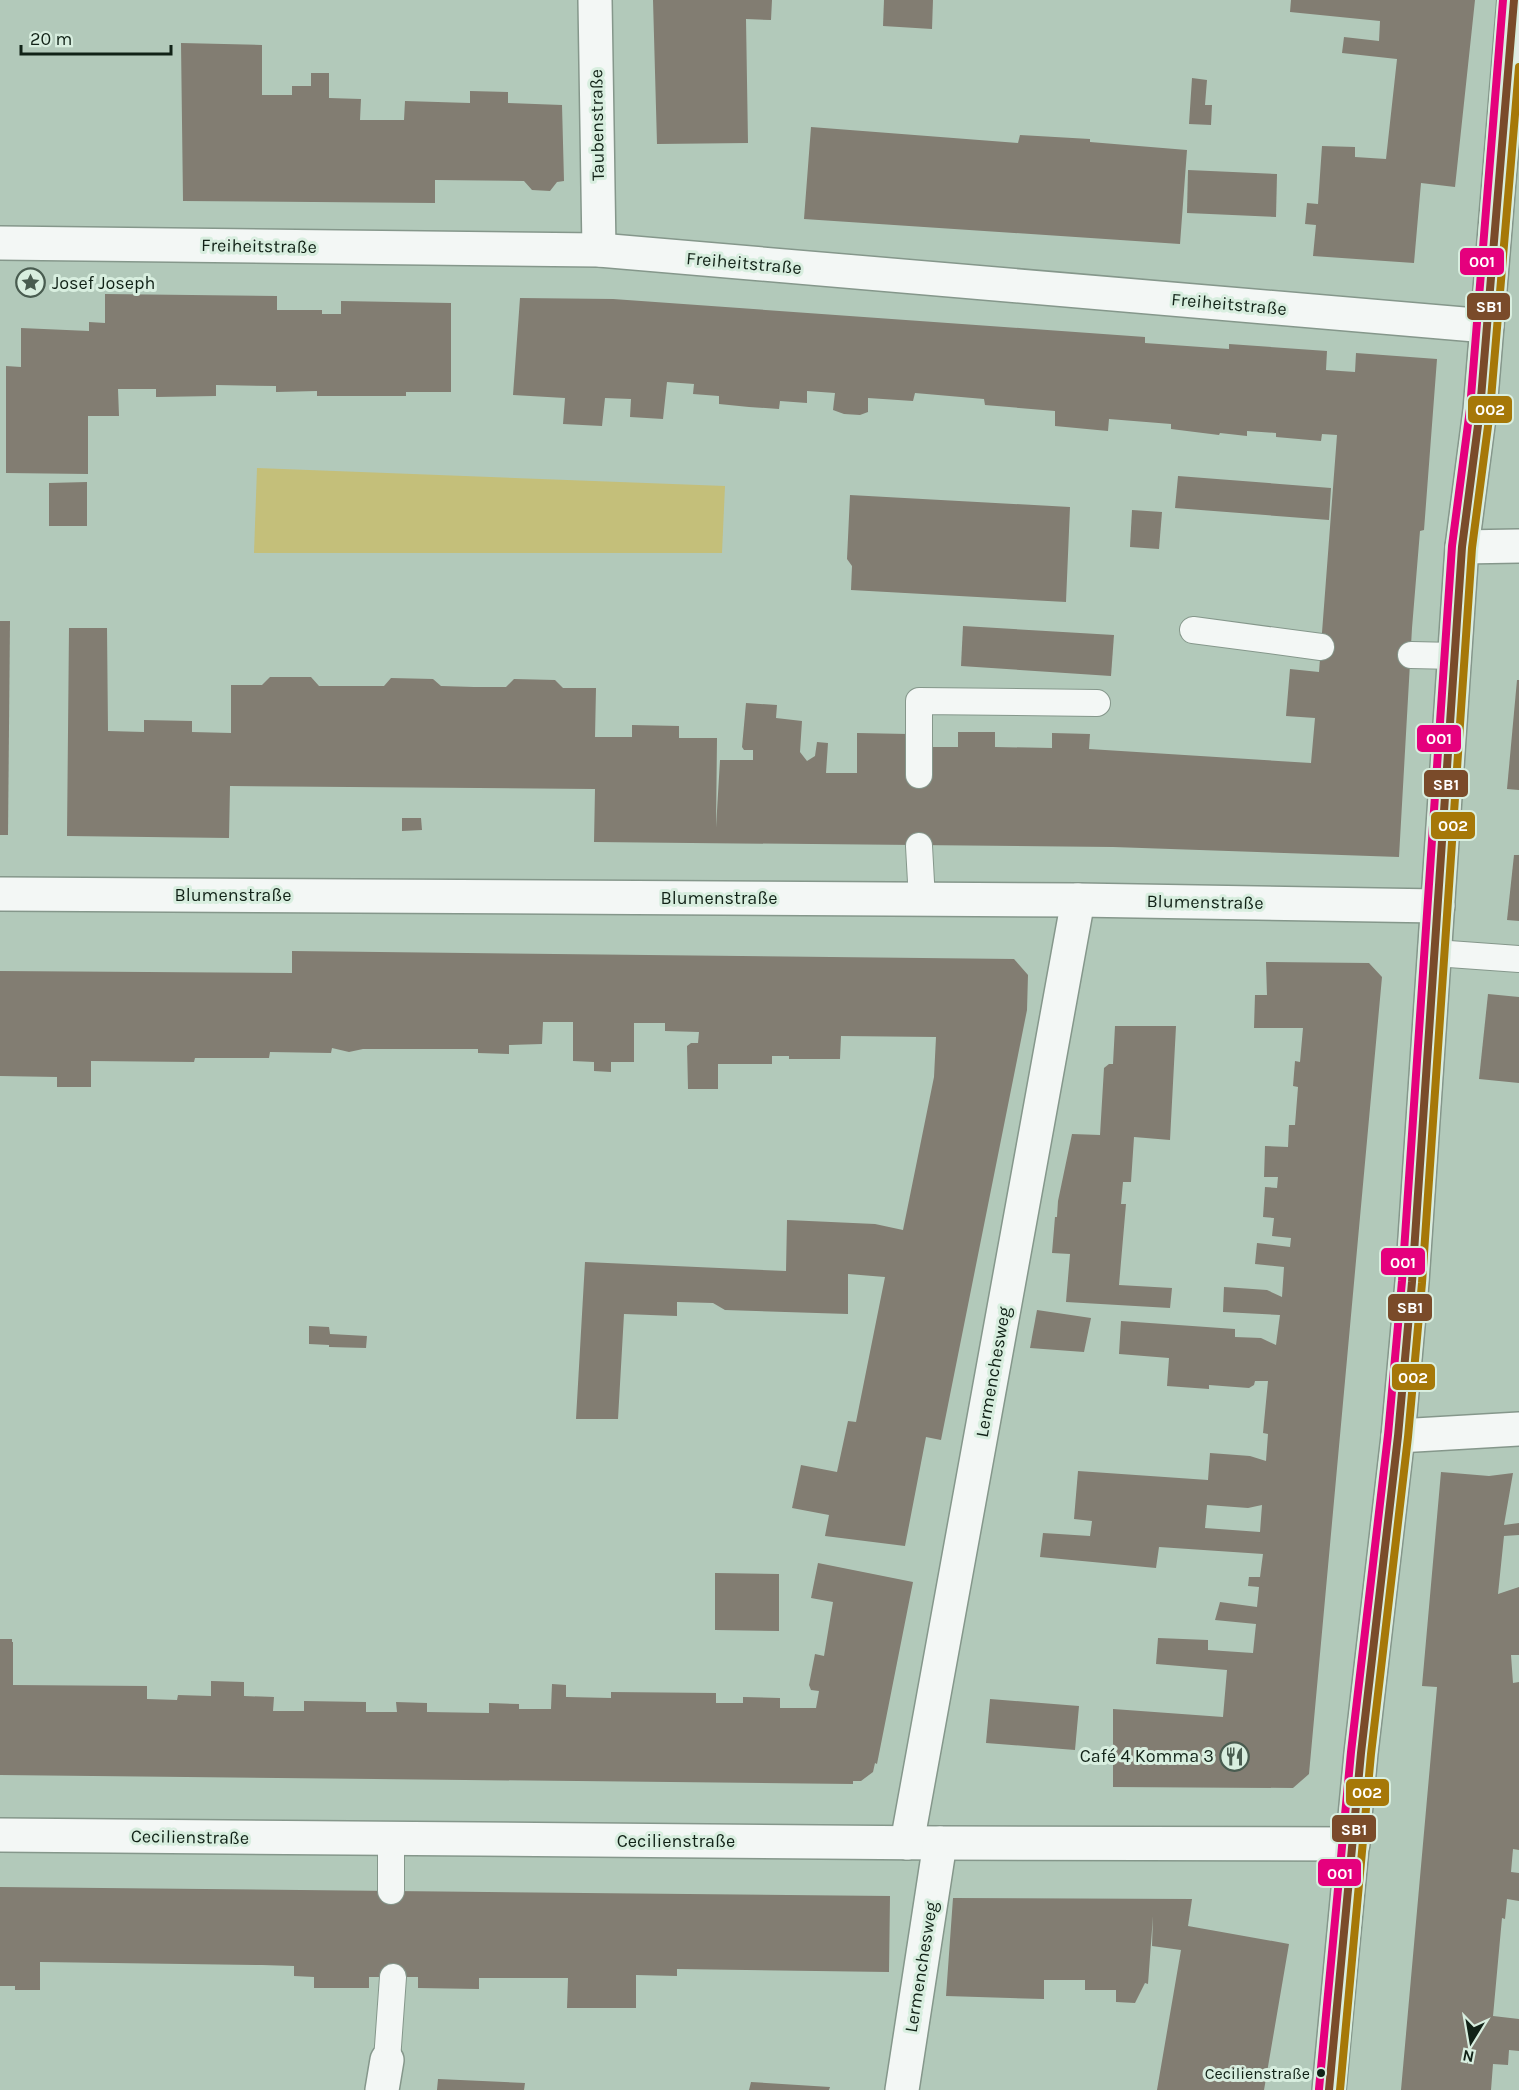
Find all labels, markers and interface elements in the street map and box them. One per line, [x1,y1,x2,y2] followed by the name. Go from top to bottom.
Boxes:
[21,18,171,56] scale bar
[30,28,72,50] text: 20 m
[585,69,609,181] street label: Taubenstraße
[201,234,317,258] street label: Freiheitstraße
[685,247,803,279] street label: Freiheitstraße
[1459,247,1505,276] line badge: 001
[1469,252,1495,271] text: 001
[15,267,47,299] place icon: Josef Joseph
[52,272,155,294] place label: Josef Joseph
[1170,288,1288,320] street label: Freiheitstraße
[1466,292,1511,321] line badge: SB1
[1476,297,1502,316] text: SB1
[1467,395,1513,424] line badge: 002
[1475,400,1505,419] text: 002
[1416,724,1462,753] line badge: 001
[1426,729,1452,748] text: 001
[1423,769,1469,798] line badge: SB1
[1433,775,1459,794] text: SB1
[1430,811,1476,840] line badge: 002
[1438,816,1468,835] text: 002
[174,884,292,906] street label: Blumenstraße
[660,887,778,909] street label: Blumenstraße
[1146,890,1264,914] street label: Blumenstraße
[1380,1247,1426,1276] line badge: 001
[1390,1253,1416,1272] text: 001
[1387,1293,1433,1322] line badge: SB1
[1397,1298,1423,1317] text: SB1
[971,1305,1015,1439] street label: Lermenchesweg
[1391,1363,1436,1391] line badge: 002
[1398,1368,1428,1387] text: 002
[1219,1740,1251,1772] restaurant icon: Café 4 Komma 3
[1080,1745,1214,1767] place label: Café 4 Komma 3
[1345,1778,1390,1807] line badge: 002
[1352,1783,1382,1802] text: 002
[1331,1814,1377,1843] line badge: SB1
[1341,1820,1367,1839] text: SB1
[131,1825,249,1849] street label: Cecilienstraße
[617,1830,735,1852] street label: Cecilienstraße
[1317,1858,1362,1887] line badge: 001
[1327,1864,1353,1883] text: 001
[900,1900,942,2034] street label: Lermenchesweg
[1441,2012,1501,2072] north arrow
[1461,2046,1476,2067] text: N
[1205,2064,1310,2083] place label: Cecilienstraße
[1315,2067,1327,2079] marker: Cecilienstraße

